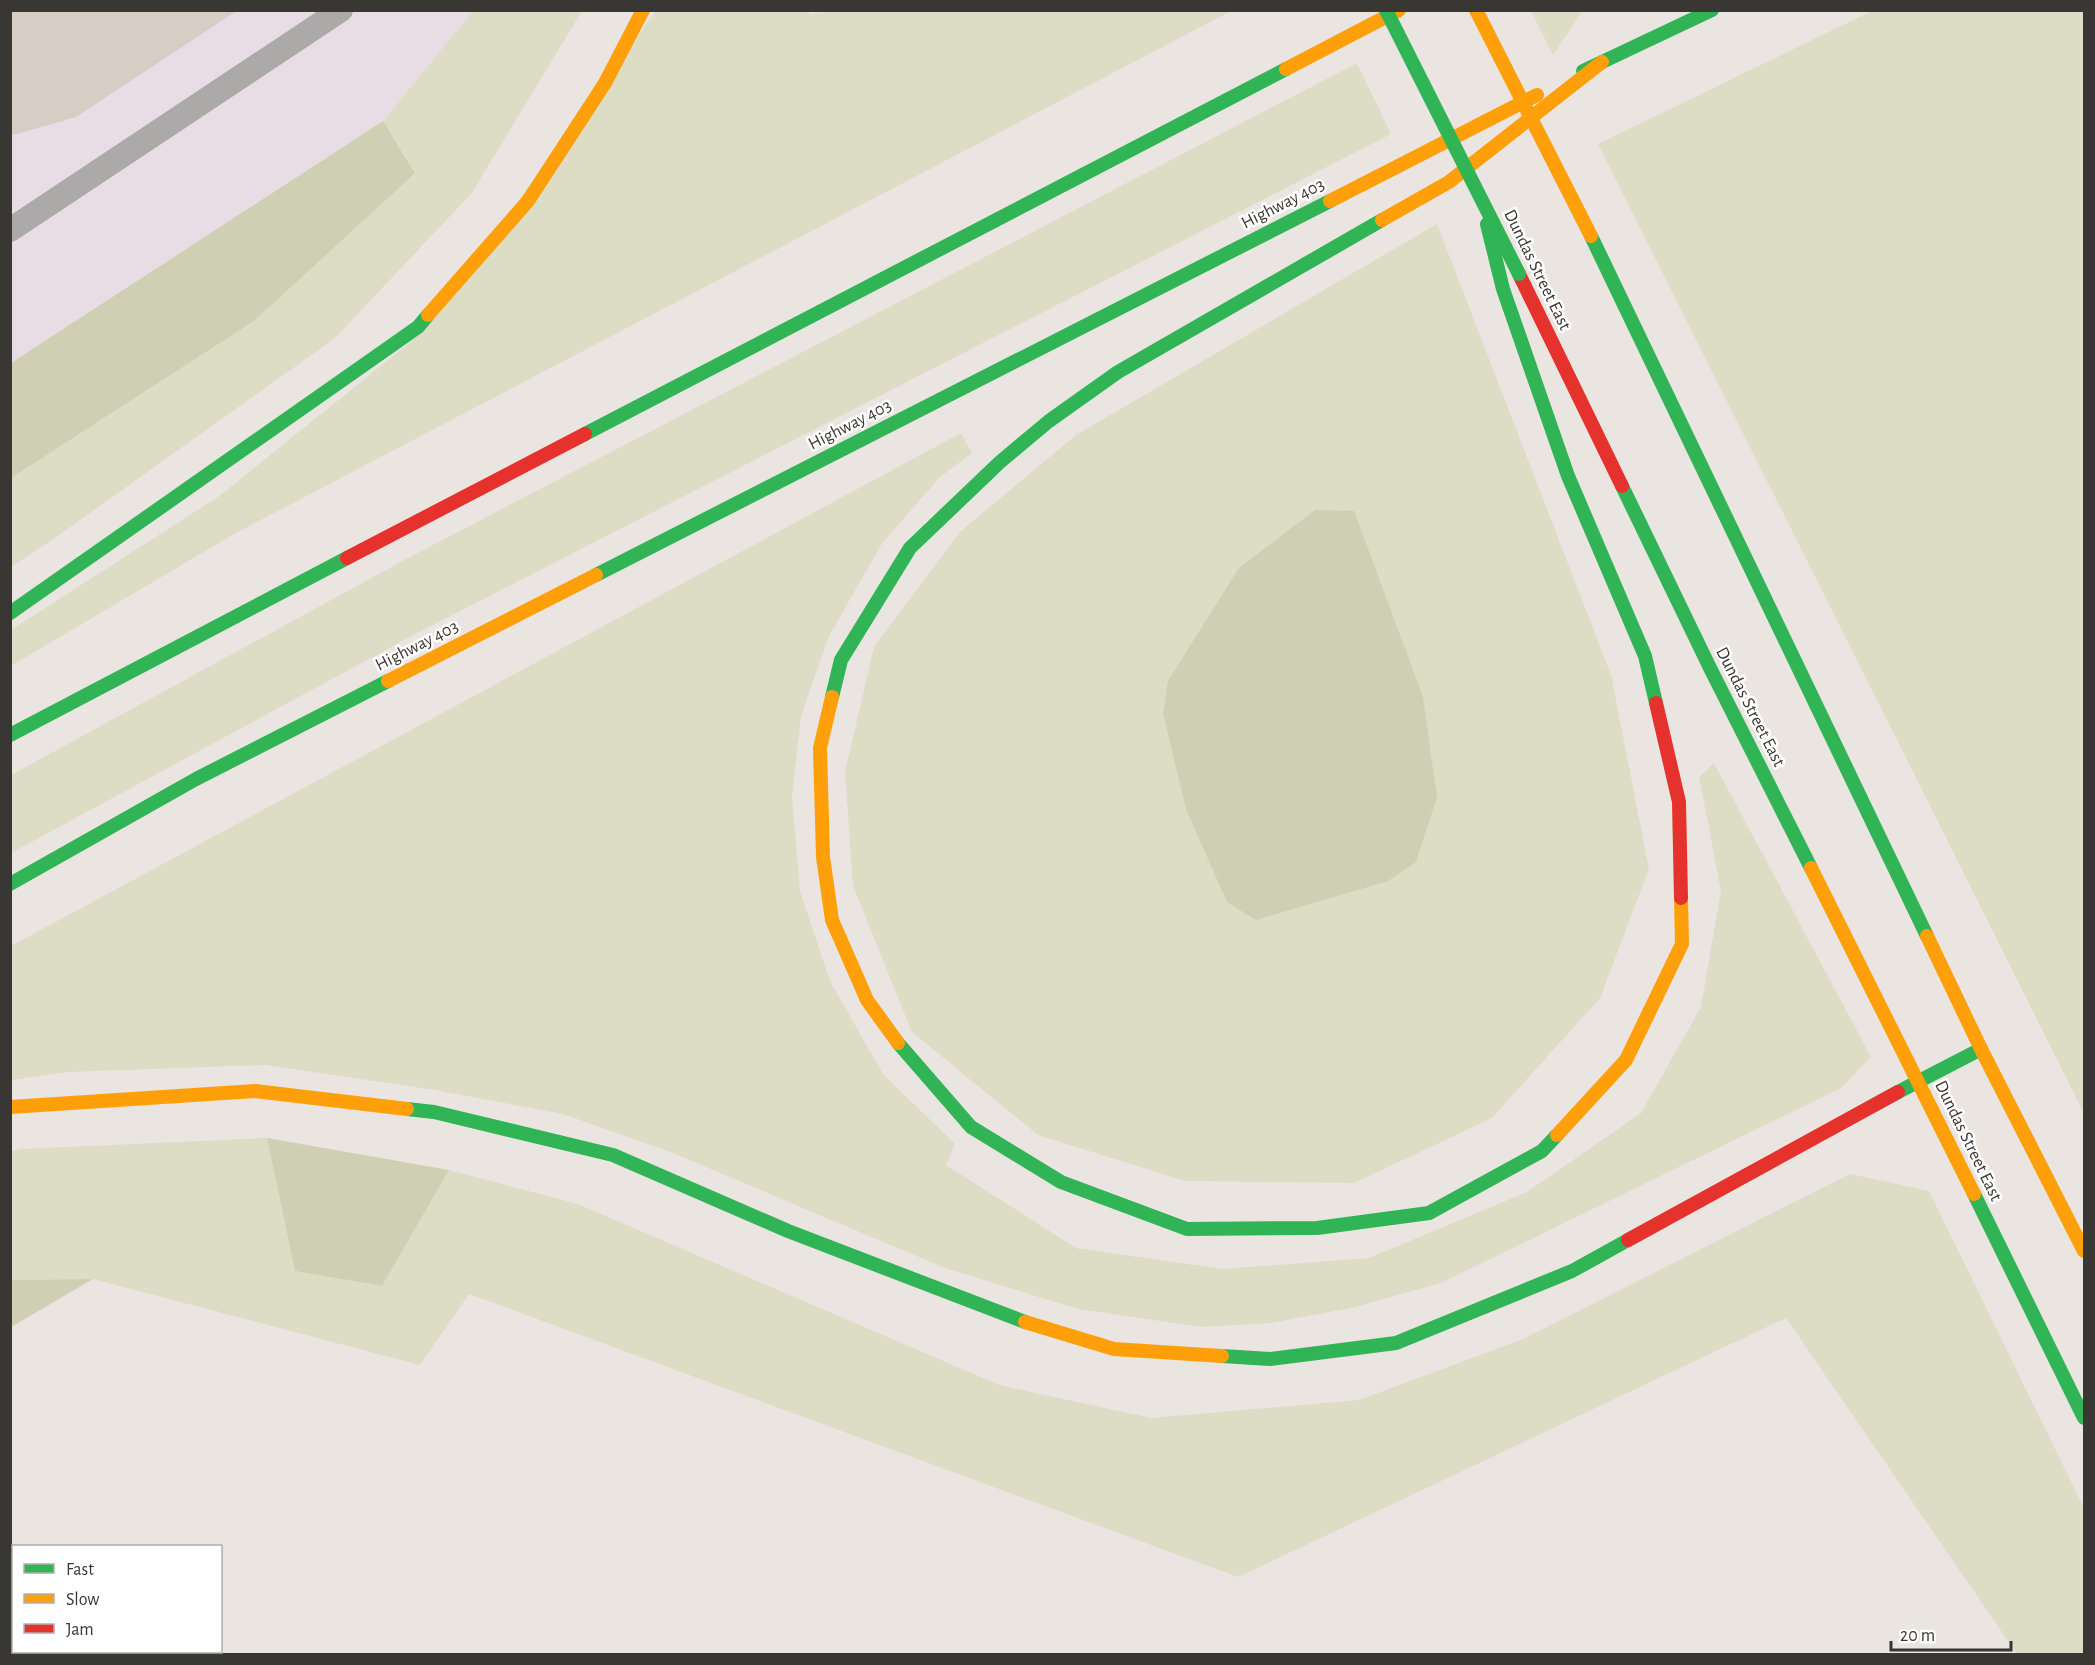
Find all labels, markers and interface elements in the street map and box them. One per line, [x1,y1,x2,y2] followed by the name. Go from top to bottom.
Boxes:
[1239,175,1327,233] street label: Highway 403
[1500,207,1574,333] street label: Dundas Street East
[806,396,894,454] street label: Highway 403
[373,617,461,675] street label: Highway 403
[1712,644,1788,770] street label: Dundas Street East
[1931,1078,2005,1204] street label: Dundas Street East
[12,1545,222,1653] legend
[66,1561,94,1579] text: Fast
[66,1591,99,1609] text: Slow
[1891,1614,2011,1652] scale bar
[66,1621,94,1639] text: Jam
[1900,1627,1935,1645] text: 20 m

